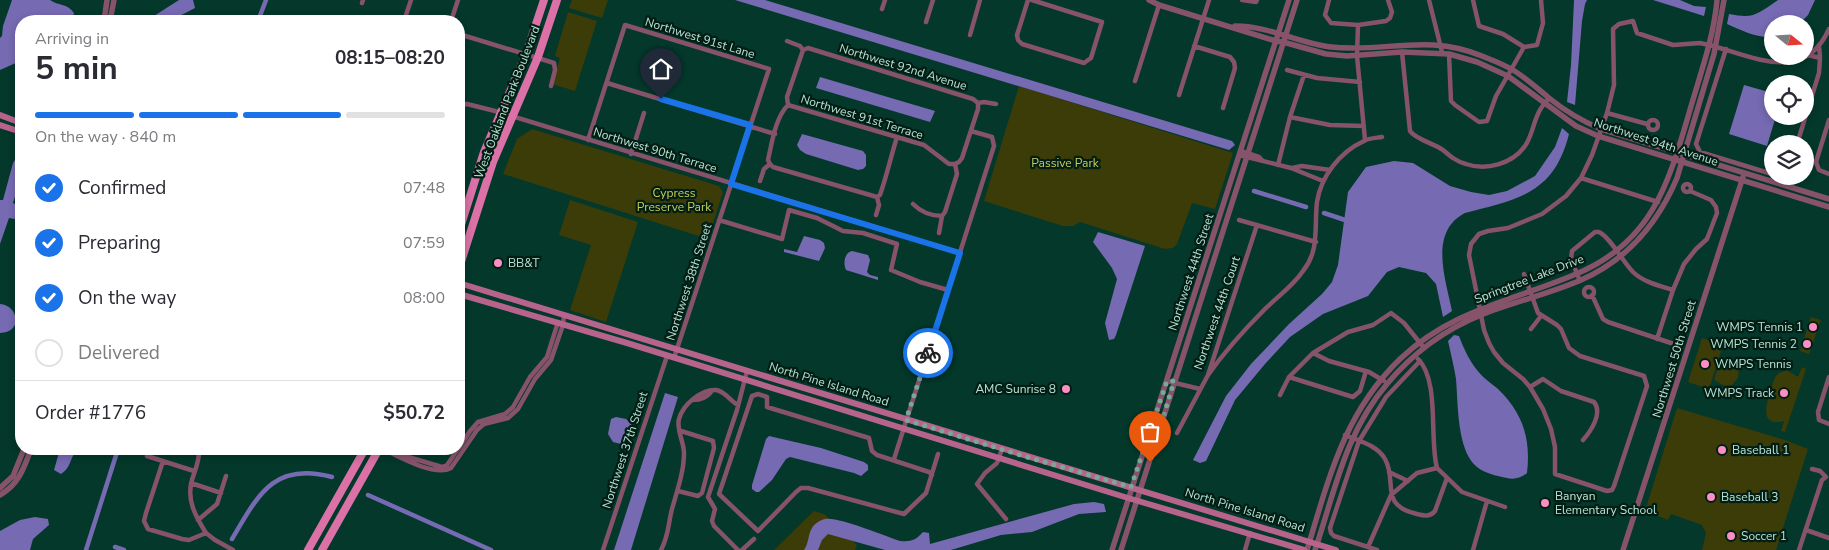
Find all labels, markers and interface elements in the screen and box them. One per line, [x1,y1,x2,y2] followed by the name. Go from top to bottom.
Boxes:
[643,14,757,62] street label: Northwest 91st Lane
[1764,15,1814,65] north arrow
[1764,15,1814,185] map controls
[470,23,544,181] street label: West Oakland Park Boulevard
[35,28,109,50] text: Arriving in
[837,40,969,94] street label: Northwest 92nd Avenue
[335,45,445,71] text: 08:15–08:20
[35,47,118,90] text: 5 min
[640,48,682,99] pin
[647,55,675,83] icon: home
[1764,75,1814,125] button: locate
[799,91,925,143] street label: Northwest 91st Terrace
[1592,114,1720,170] street label: Northwest 94th Avenue
[591,124,719,176] street label: Northwest 90th Terrace
[35,126,176,148] text: On the way · 840 m
[1764,135,1814,185] button: layers
[1031,155,1100,171] park label: Passive Park
[35,174,63,202] icon: check
[78,175,166,201] text: Confirmed
[403,177,445,199] text: 07:48
[637,185,712,215] park label: Cypress Preserve Park
[1165,211,1218,332] street label: Northwest 44th Street
[663,221,716,342] street label: Northwest 38th Street
[35,229,63,257] icon: check
[78,230,161,256] text: Preparing
[403,232,445,254] text: 07:59
[1472,251,1586,307] street label: Springtree Lake Drive
[1190,253,1244,372] street label: Northwest 44th Court
[508,255,540,271] place label: BB&T
[492,257,504,269] marker: BB&T
[35,284,63,312] icon: check
[78,285,176,311] text: On the way
[403,287,445,309] text: 08:00
[1649,298,1700,420] street label: Northwest 50th Street
[1716,319,1803,335] place label: WMPS Tennis 1
[1807,321,1819,333] marker: WMPS Tennis 1
[903,328,953,378] courier
[1710,336,1797,352] place label: WMPS Tennis 2
[1801,338,1813,350] marker: WMPS Tennis 2
[914,339,942,367] icon: bike
[78,340,160,366] text: Delivered
[1715,356,1792,372] place label: WMPS Tennis
[767,358,891,410] street label: North Pine Island Road
[1699,358,1711,370] marker: WMPS Tennis
[975,381,1056,397] place label: AMC Sunrise 8
[1060,383,1072,395] marker: AMC Sunrise 8
[1704,385,1775,401] place label: WMPS Track
[1778,387,1790,399] marker: WMPS Track
[599,389,652,510] street label: Northwest 37th Street
[35,400,146,426] text: Order #1776
[383,400,445,426] text: $50.72
[1129,411,1171,462] pin
[1136,418,1164,446] icon: bag
[1732,442,1789,458] place label: Baseball 1
[1716,444,1728,456] marker: Baseball 1
[1183,484,1307,536] street label: North Pine Island Road
[1555,488,1657,518] place label: Banyan Elementary School
[1721,489,1778,505] place label: Baseball 3
[1705,491,1717,503] marker: Baseball 3
[1539,497,1551,509] marker: Banyan Elementary School
[1741,528,1787,544] place label: Soccer 1
[1725,530,1737,542] marker: Soccer 1

